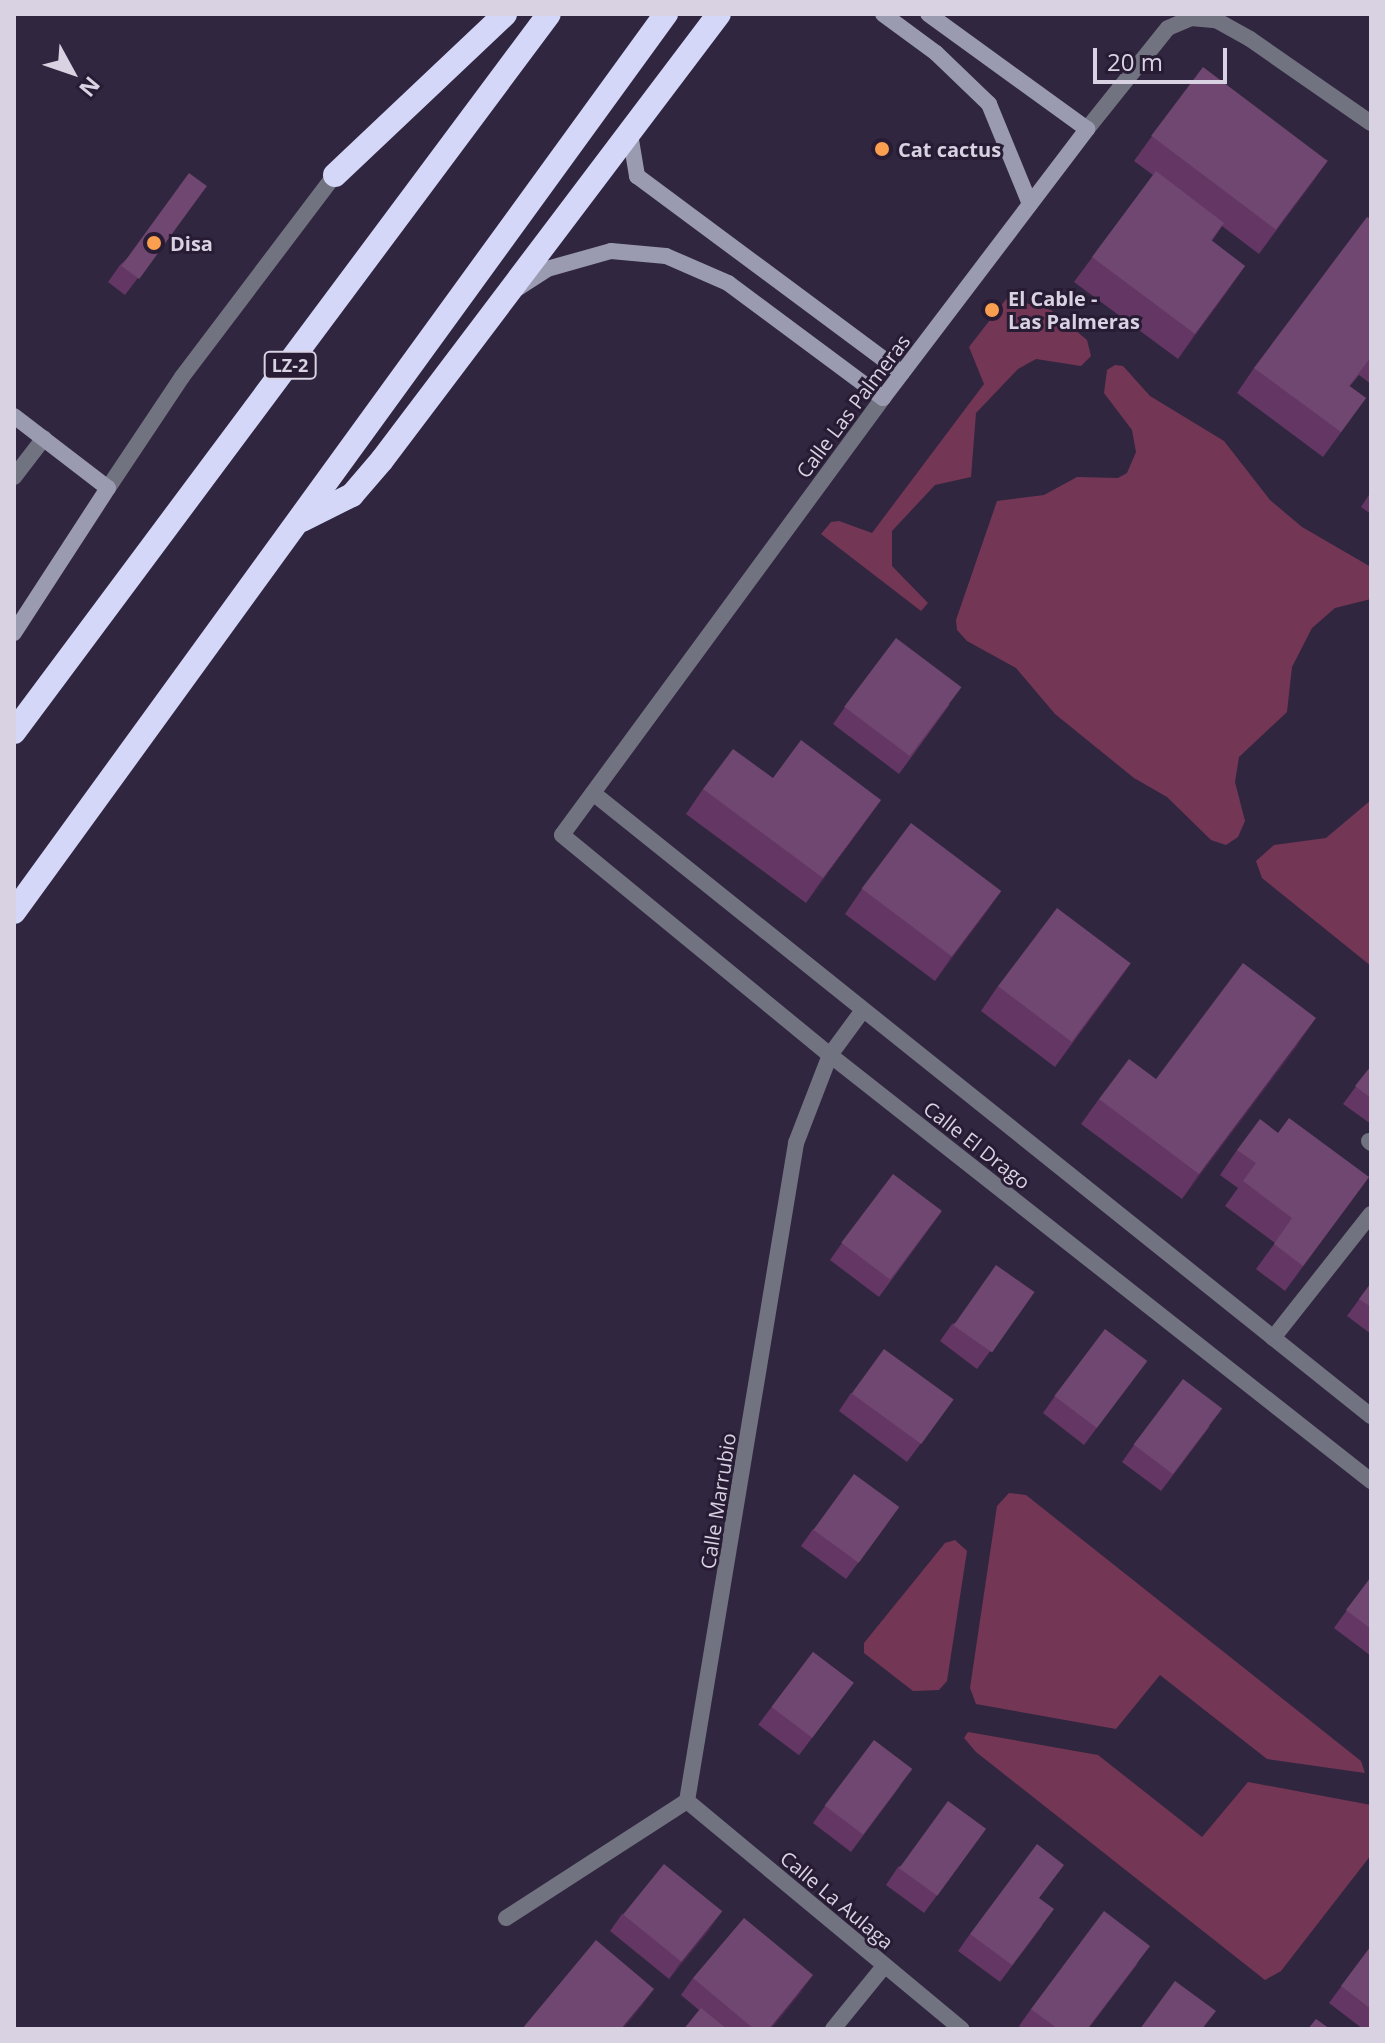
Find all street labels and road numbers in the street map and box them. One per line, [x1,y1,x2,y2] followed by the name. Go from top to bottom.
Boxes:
[791,330,915,482] street label: Calle Las Palmeras
[262,351,318,379] road number: LZ-2
[919,1096,1035,1194] street label: Calle El Drago
[695,1431,741,1571] street label: Calle Marrubio
[776,1846,898,1954] street label: Calle La Aulaga

